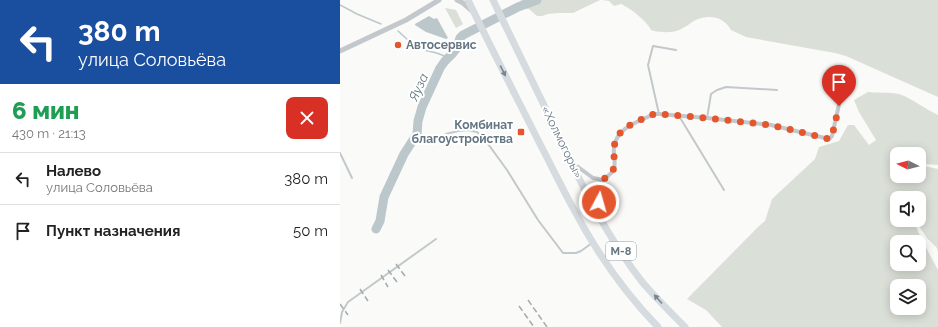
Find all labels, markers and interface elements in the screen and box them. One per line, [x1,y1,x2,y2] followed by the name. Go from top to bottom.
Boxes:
[78,15,161,48] text: 380 m
[12,16,64,68] icon: left
[406,38,477,52] place label: Автосервис
[393,40,403,50] marker: Автосервис
[78,49,226,70] text: улица Соловьёва
[500,65,506,77] one-way arrow
[822,65,856,106] pin
[406,71,431,103] water label: Яуза
[828,71,850,93] icon: arrive
[12,96,80,125] text: 6 мин
[286,97,328,139] button: close
[539,104,586,180] street label: «Холмогоры»
[412,118,513,146] place label: Комбинат благоустройства
[12,126,86,141] text: 430 m · 21:13
[516,127,526,137] marker: Комбинат благоустройства
[890,147,926,183] north arrow
[890,147,926,315] map controls
[46,162,101,180] text: Налево
[12,168,34,190] icon: left
[284,170,328,188] text: 380 m
[46,180,153,195] text: улица Соловьёва
[578,181,620,223] position arrow
[890,191,926,227] button: sound
[12,220,34,242] icon: arrive
[46,222,180,240] text: Пункт назначения
[293,222,328,240] text: 50 m
[890,235,926,271] button: search
[606,242,636,260] road number: М-8
[890,279,926,315] button: layers
[653,294,662,304] one-way arrow

